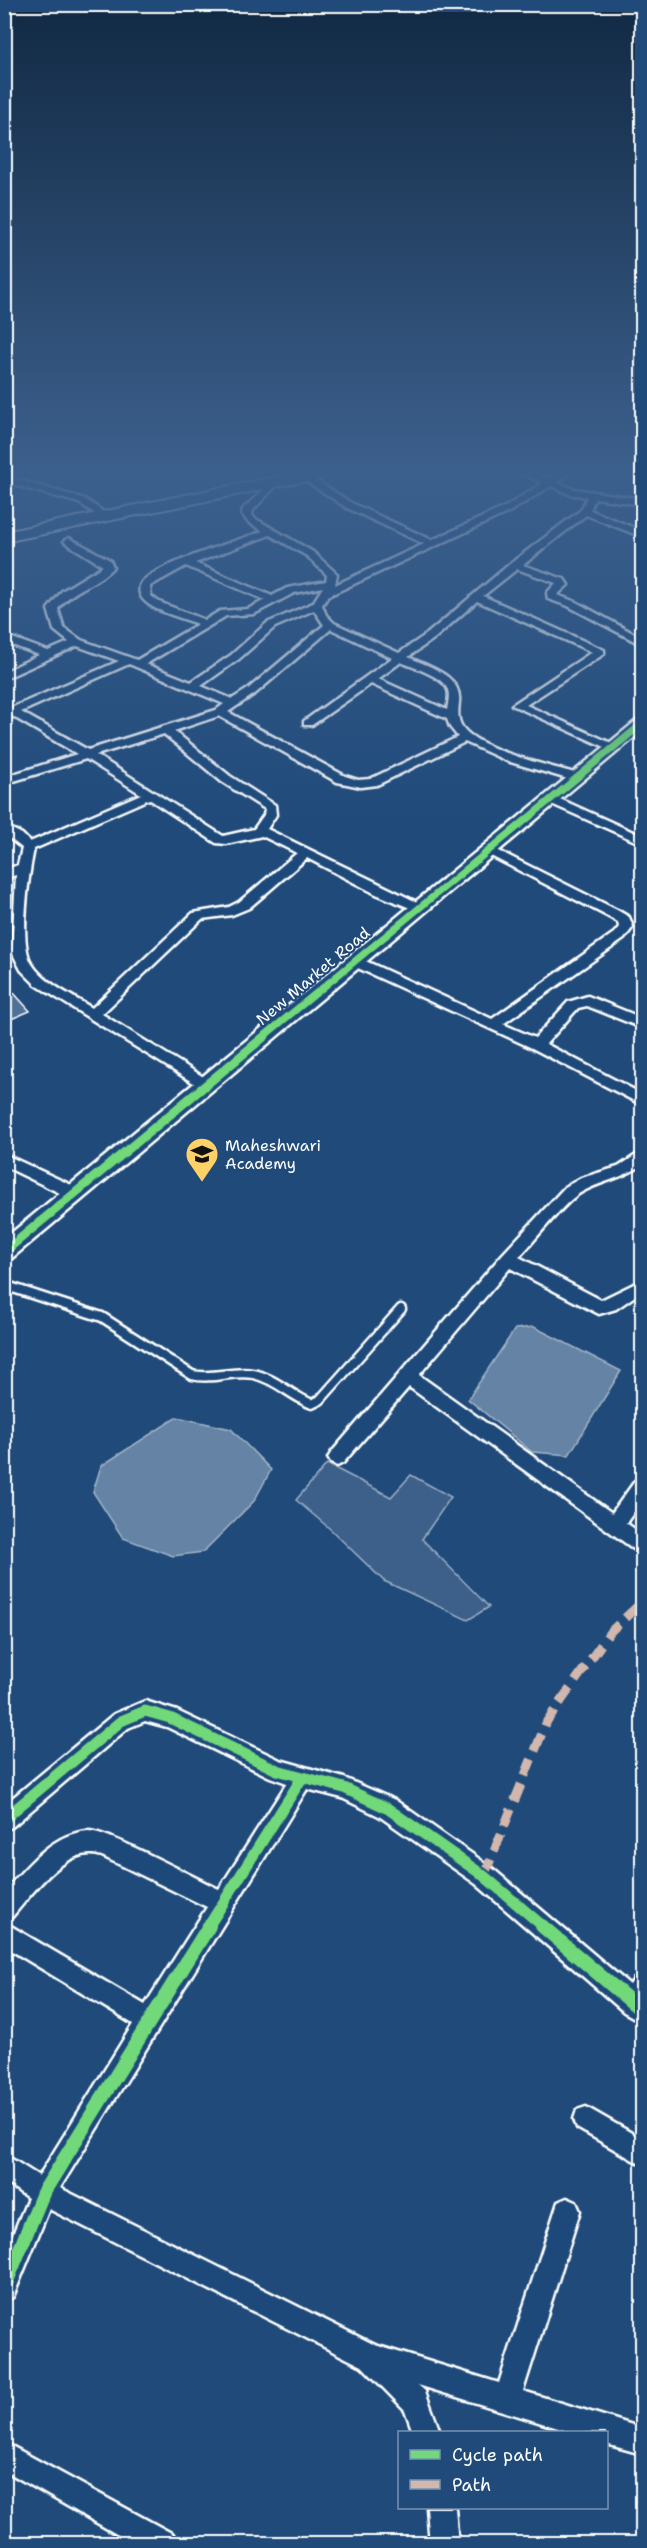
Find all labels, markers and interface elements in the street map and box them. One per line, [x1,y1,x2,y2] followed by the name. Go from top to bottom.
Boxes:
[252,922,374,1030] street label: New Market Road
[225,1135,321,1174] place label: Maheshwari Academy
[184,1136,220,1183] school or university icon: Maheshwari Academy
[398,2431,608,2509] legend
[452,2443,543,2467] text: Cycle path
[452,2473,491,2497] text: Path

